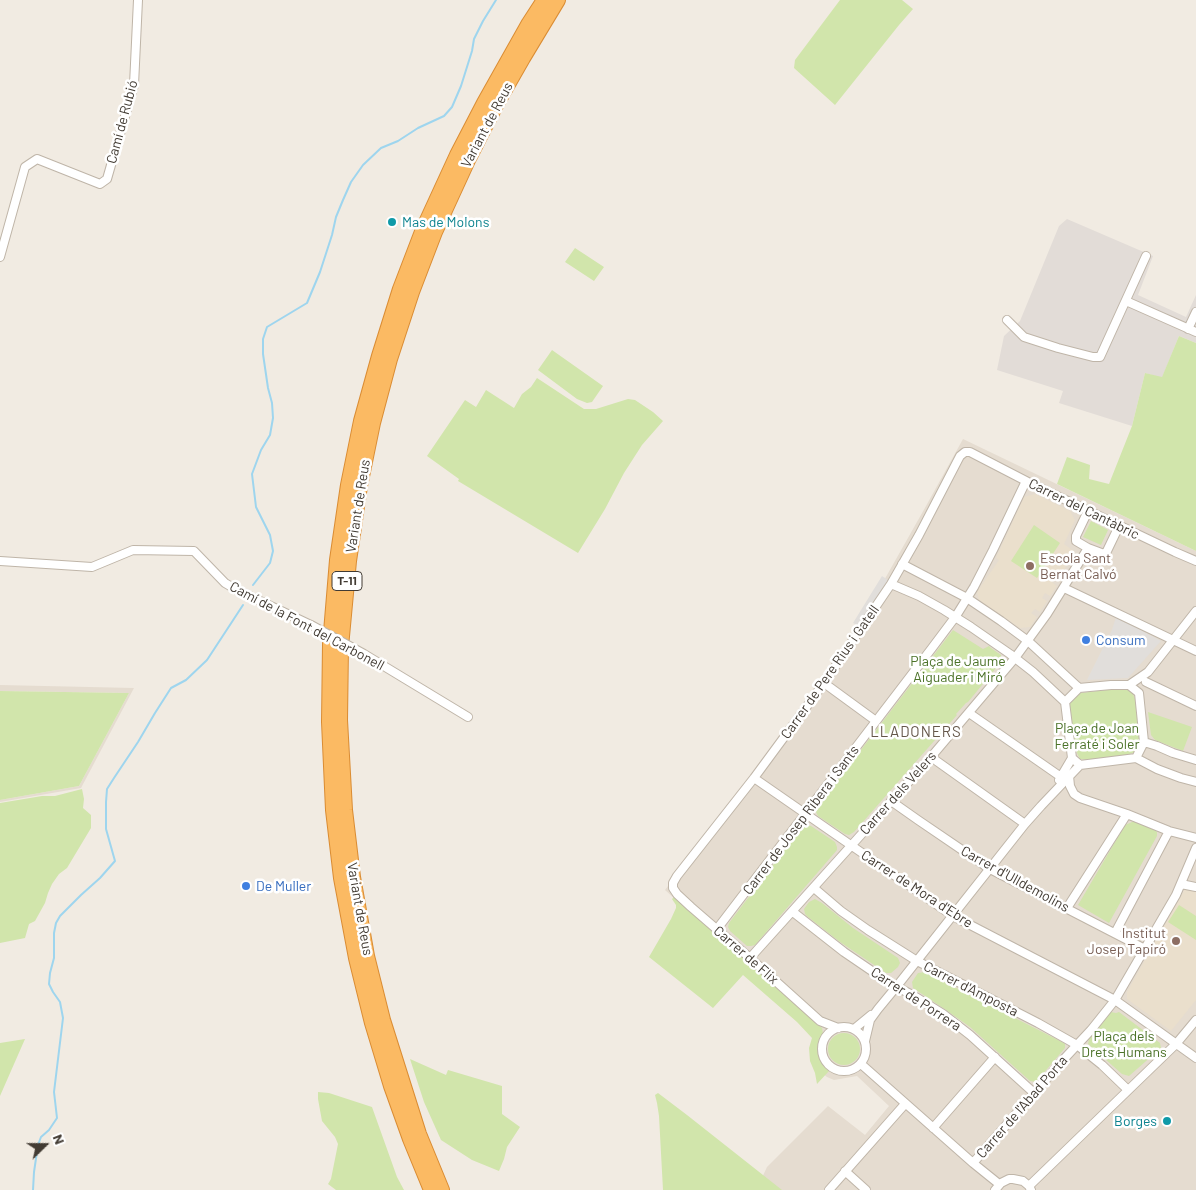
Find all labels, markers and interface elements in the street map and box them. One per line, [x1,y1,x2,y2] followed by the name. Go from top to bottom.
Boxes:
[103,78,141,166] street label: Camí de Rubió
[457,80,517,170] street label: Variant de Reus
[402,214,489,230] place label: Mas de Molons
[386,216,398,228] marker: Mas de Molons
[342,458,374,554] street label: Variant de Reus
[1026,475,1142,543] street label: Carrer del Cantàbric
[1040,550,1117,582] place label: Escola Sant Bernat Calvó
[1024,560,1036,572] marker: Escola Sant Bernat Calvó
[332,572,362,590] road number: T-11
[227,578,387,674] street label: Camí de la Font del Carbonell
[777,602,883,742] street label: Carrer de Pere Rius i Gatell
[1096,632,1145,648] place label: Consum
[1080,634,1092,646] marker: Consum
[910,653,1006,686] park label: Plaça de Jaume Aiguader i Miró
[1054,720,1140,752] park label: Plaça de Joan Ferraté i Soler
[869,723,963,741] district label: LLADONERS
[739,742,863,898] street label: Carrer de Josep Ribera i Sants
[856,748,940,838] street label: Carrer dels Velers
[958,842,1072,916] street label: Carrer d'Ulldemolins
[858,847,976,931] street label: Carrer de Mora d'Ebre
[344,861,376,957] street label: Variant de Reus
[256,878,311,894] place label: De Muller
[240,880,252,892] marker: De Muller
[710,922,782,988] street label: Carrer de Flix
[1087,925,1166,958] place label: Institut Josep Tapiró
[1170,935,1182,947] marker: Institut Josep Tapiró
[921,958,1021,1020] street label: Carrer d'Amposta
[868,964,964,1034] street label: Carrer de Porrera
[1081,1028,1167,1060] park label: Plaça dels Drets Humans
[973,1052,1071,1162] street label: Carrer de l'Abad Porta
[1114,1113,1157,1129] place label: Borges
[1161,1115,1173,1127] marker: Borges
[20,1120,70,1170] north arrow
[50,1132,69,1147] text: N

